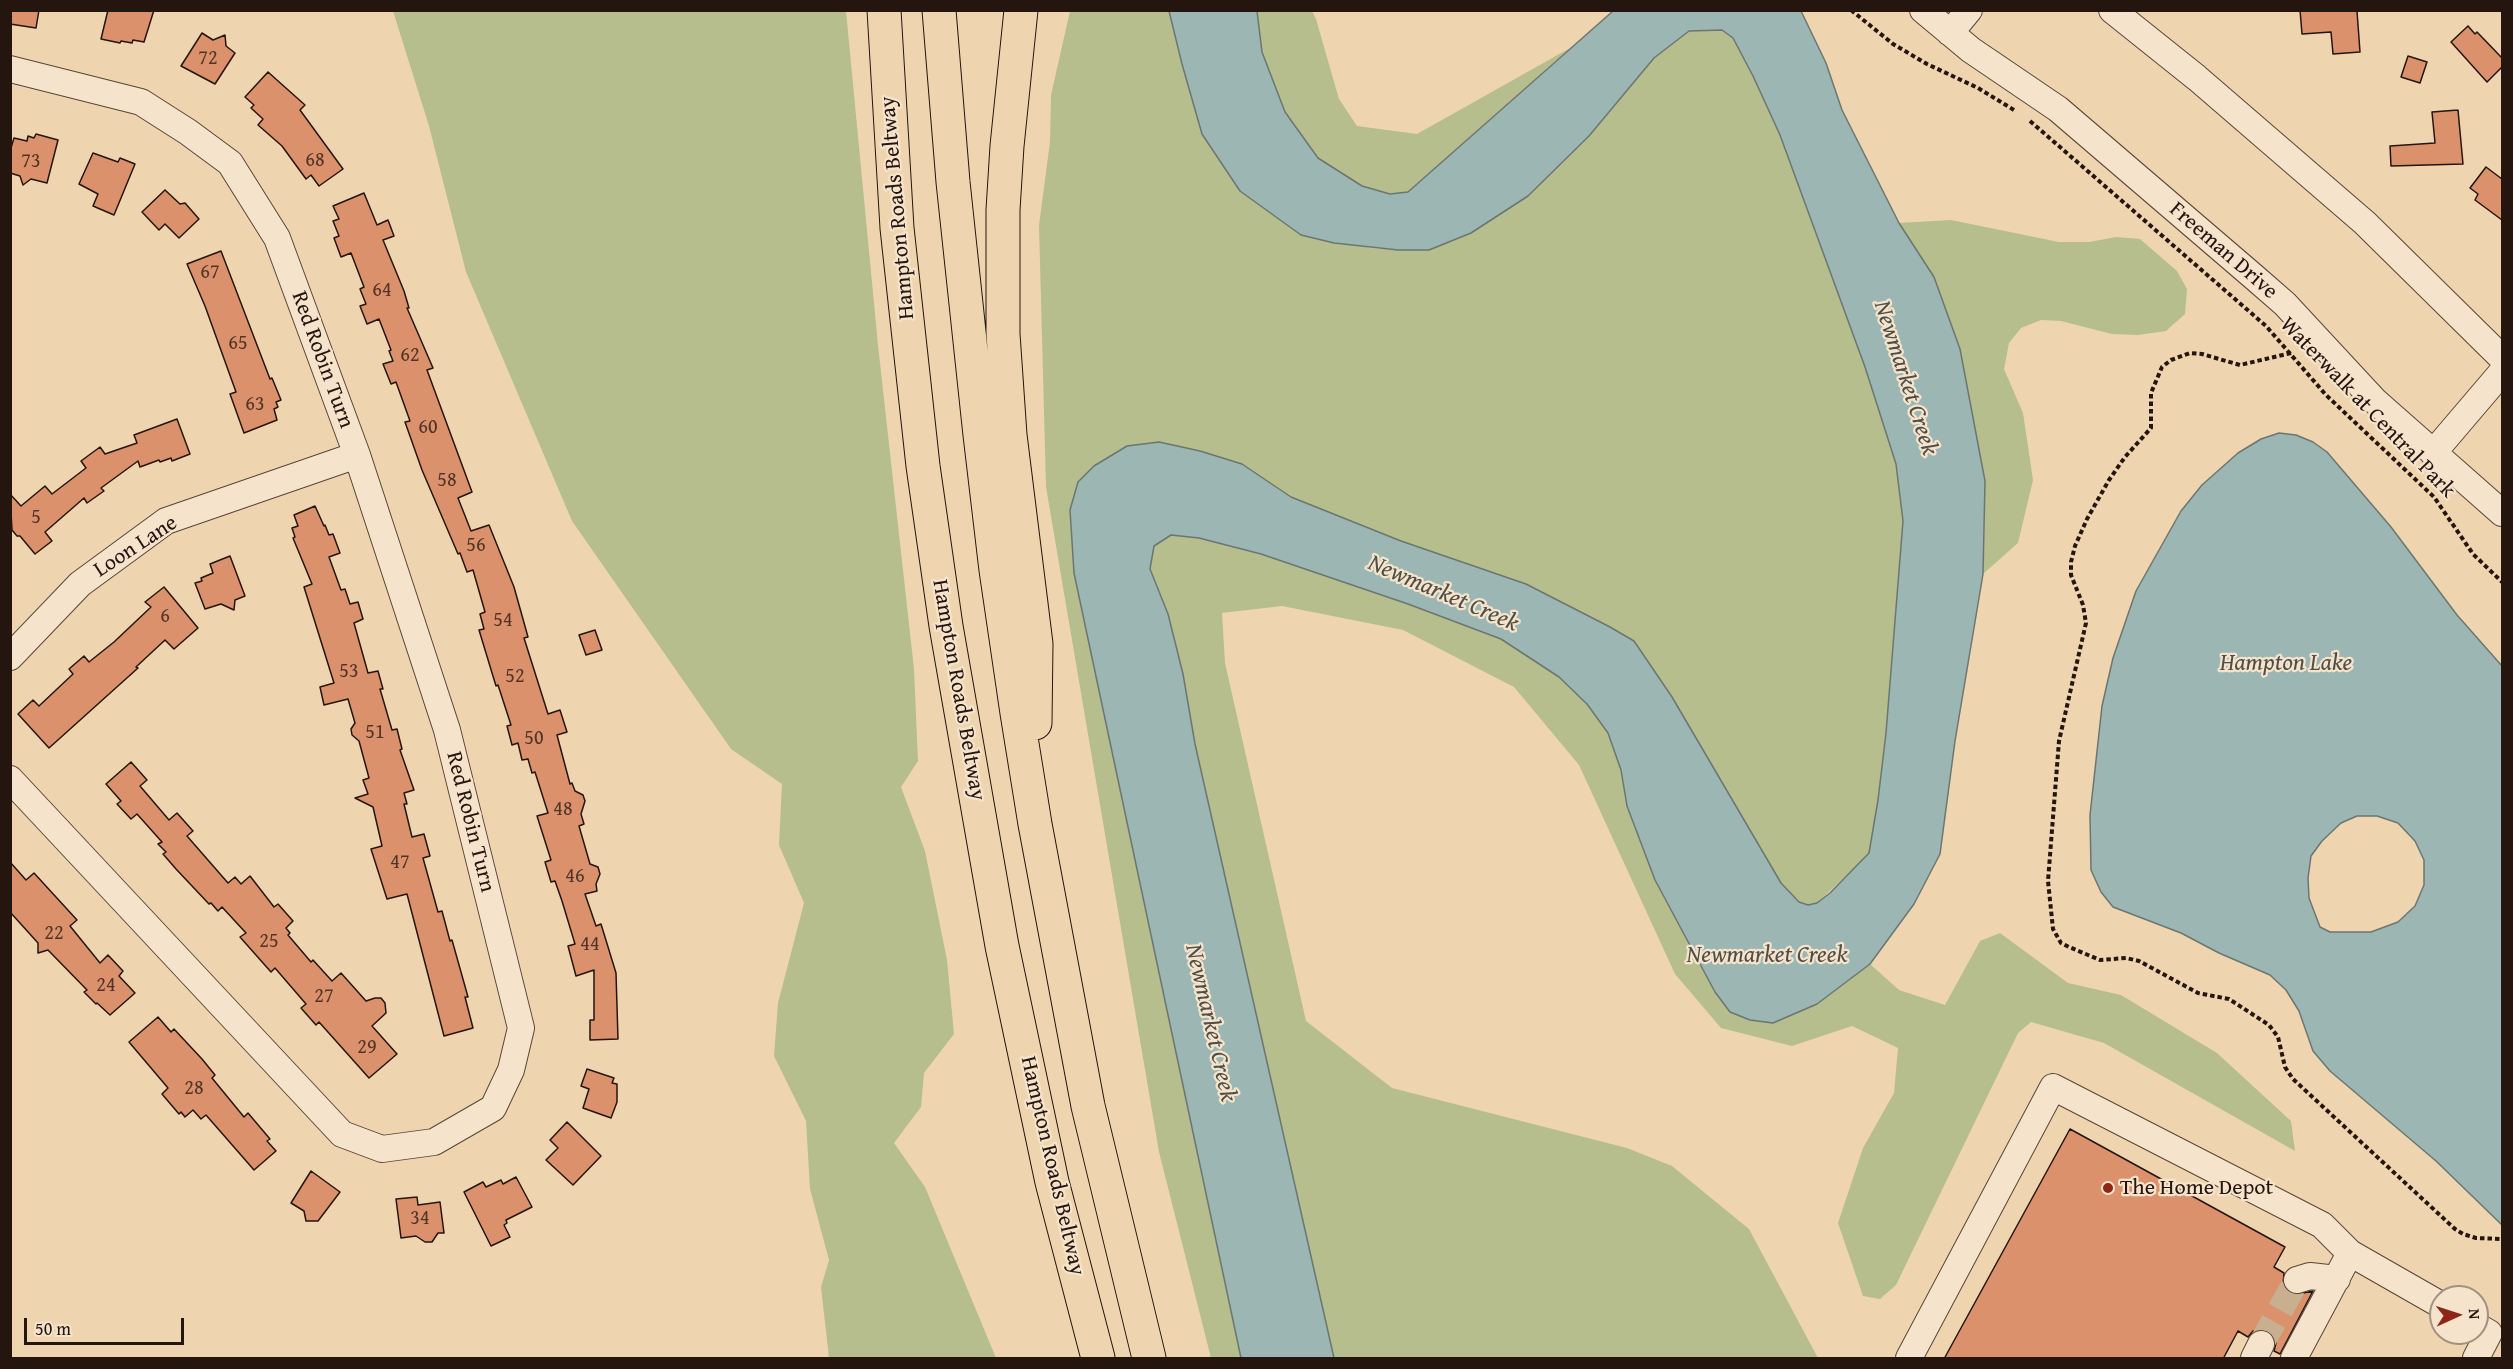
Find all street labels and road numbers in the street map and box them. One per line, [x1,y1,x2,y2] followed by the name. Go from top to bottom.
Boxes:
[875,95,921,321] street label: Hampton Roads Beltway
[2163,197,2283,305] street label: Freeman Drive
[285,288,359,432] street label: Red Robin Turn
[2274,312,2460,504] street label: Waterwalk at Central Park
[89,510,183,584] street label: Loon Lane
[926,577,990,803] street label: Hampton Roads Beltway
[440,749,500,895] street label: Red Robin Turn
[1014,1054,1090,1278] street label: Hampton Roads Beltway

